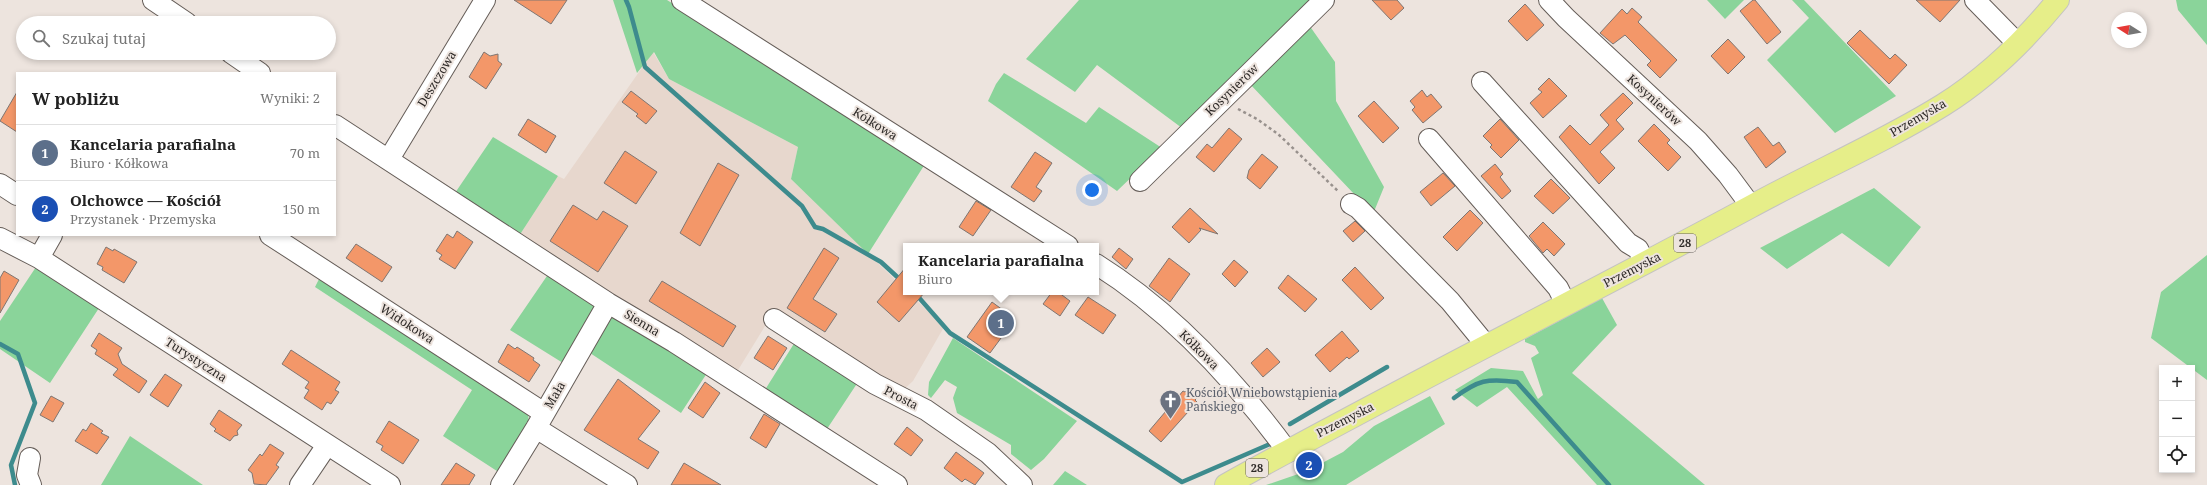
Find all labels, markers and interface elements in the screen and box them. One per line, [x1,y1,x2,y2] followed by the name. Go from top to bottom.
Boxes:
[2111,12,2147,48] north arrow
[16,16,336,60] search box
[30,27,52,49] icon: search
[62,28,146,48] text: Szukaj tutaj
[413,47,460,110] street label: Deszczowa
[1201,59,1263,119] street label: Kosynierów
[1624,70,1686,130] street label: Kosynierów
[32,87,119,110] text: W pobliżu
[260,89,320,107] text: Wyniki: 2
[1886,94,1949,141] street label: Przemyska
[850,103,901,144] street label: Kółkowa
[70,134,236,154] text: Kancelaria parafialna
[41,144,49,162] text: 1
[290,144,320,162] text: 70 m
[70,154,168,172] text: Biuro · Kółkowa
[1082,180,1102,200] your location
[70,190,221,210] text: Olchowce — Kościół
[41,200,49,218] text: 2
[283,200,320,218] text: 150 m
[70,210,216,228] text: Przystanek · Przemyska
[1674,234,1696,252] road number: 28
[903,243,1099,295] popup
[1600,248,1664,291] street label: Przemyska
[918,250,1084,270] text: Kancelaria parafialna
[918,270,952,288] text: Biuro
[377,300,438,348] street label: Widokowa
[621,305,664,340] street label: Sienna
[988,308,1014,338] pin: 1
[1176,326,1223,373] street label: Kółkowa
[162,333,231,386] street label: Turystyczna
[2159,365,2195,473] map controls
[2159,365,2195,401] button: +
[540,378,569,411] street label: Mała
[881,382,921,413] street label: Prosta
[1186,384,1338,415] place label: Kościół Wniebowstąpienia Pańskiego
[1157,387,1183,420] church icon: Kościół Wniebowstąpienia Pańskiego
[1313,398,1377,441] street label: Przemyska
[2159,401,2195,437] button: −
[2159,437,2195,473] button: locate
[1296,450,1322,480] pin: 2
[1246,459,1268,477] road number: 28

